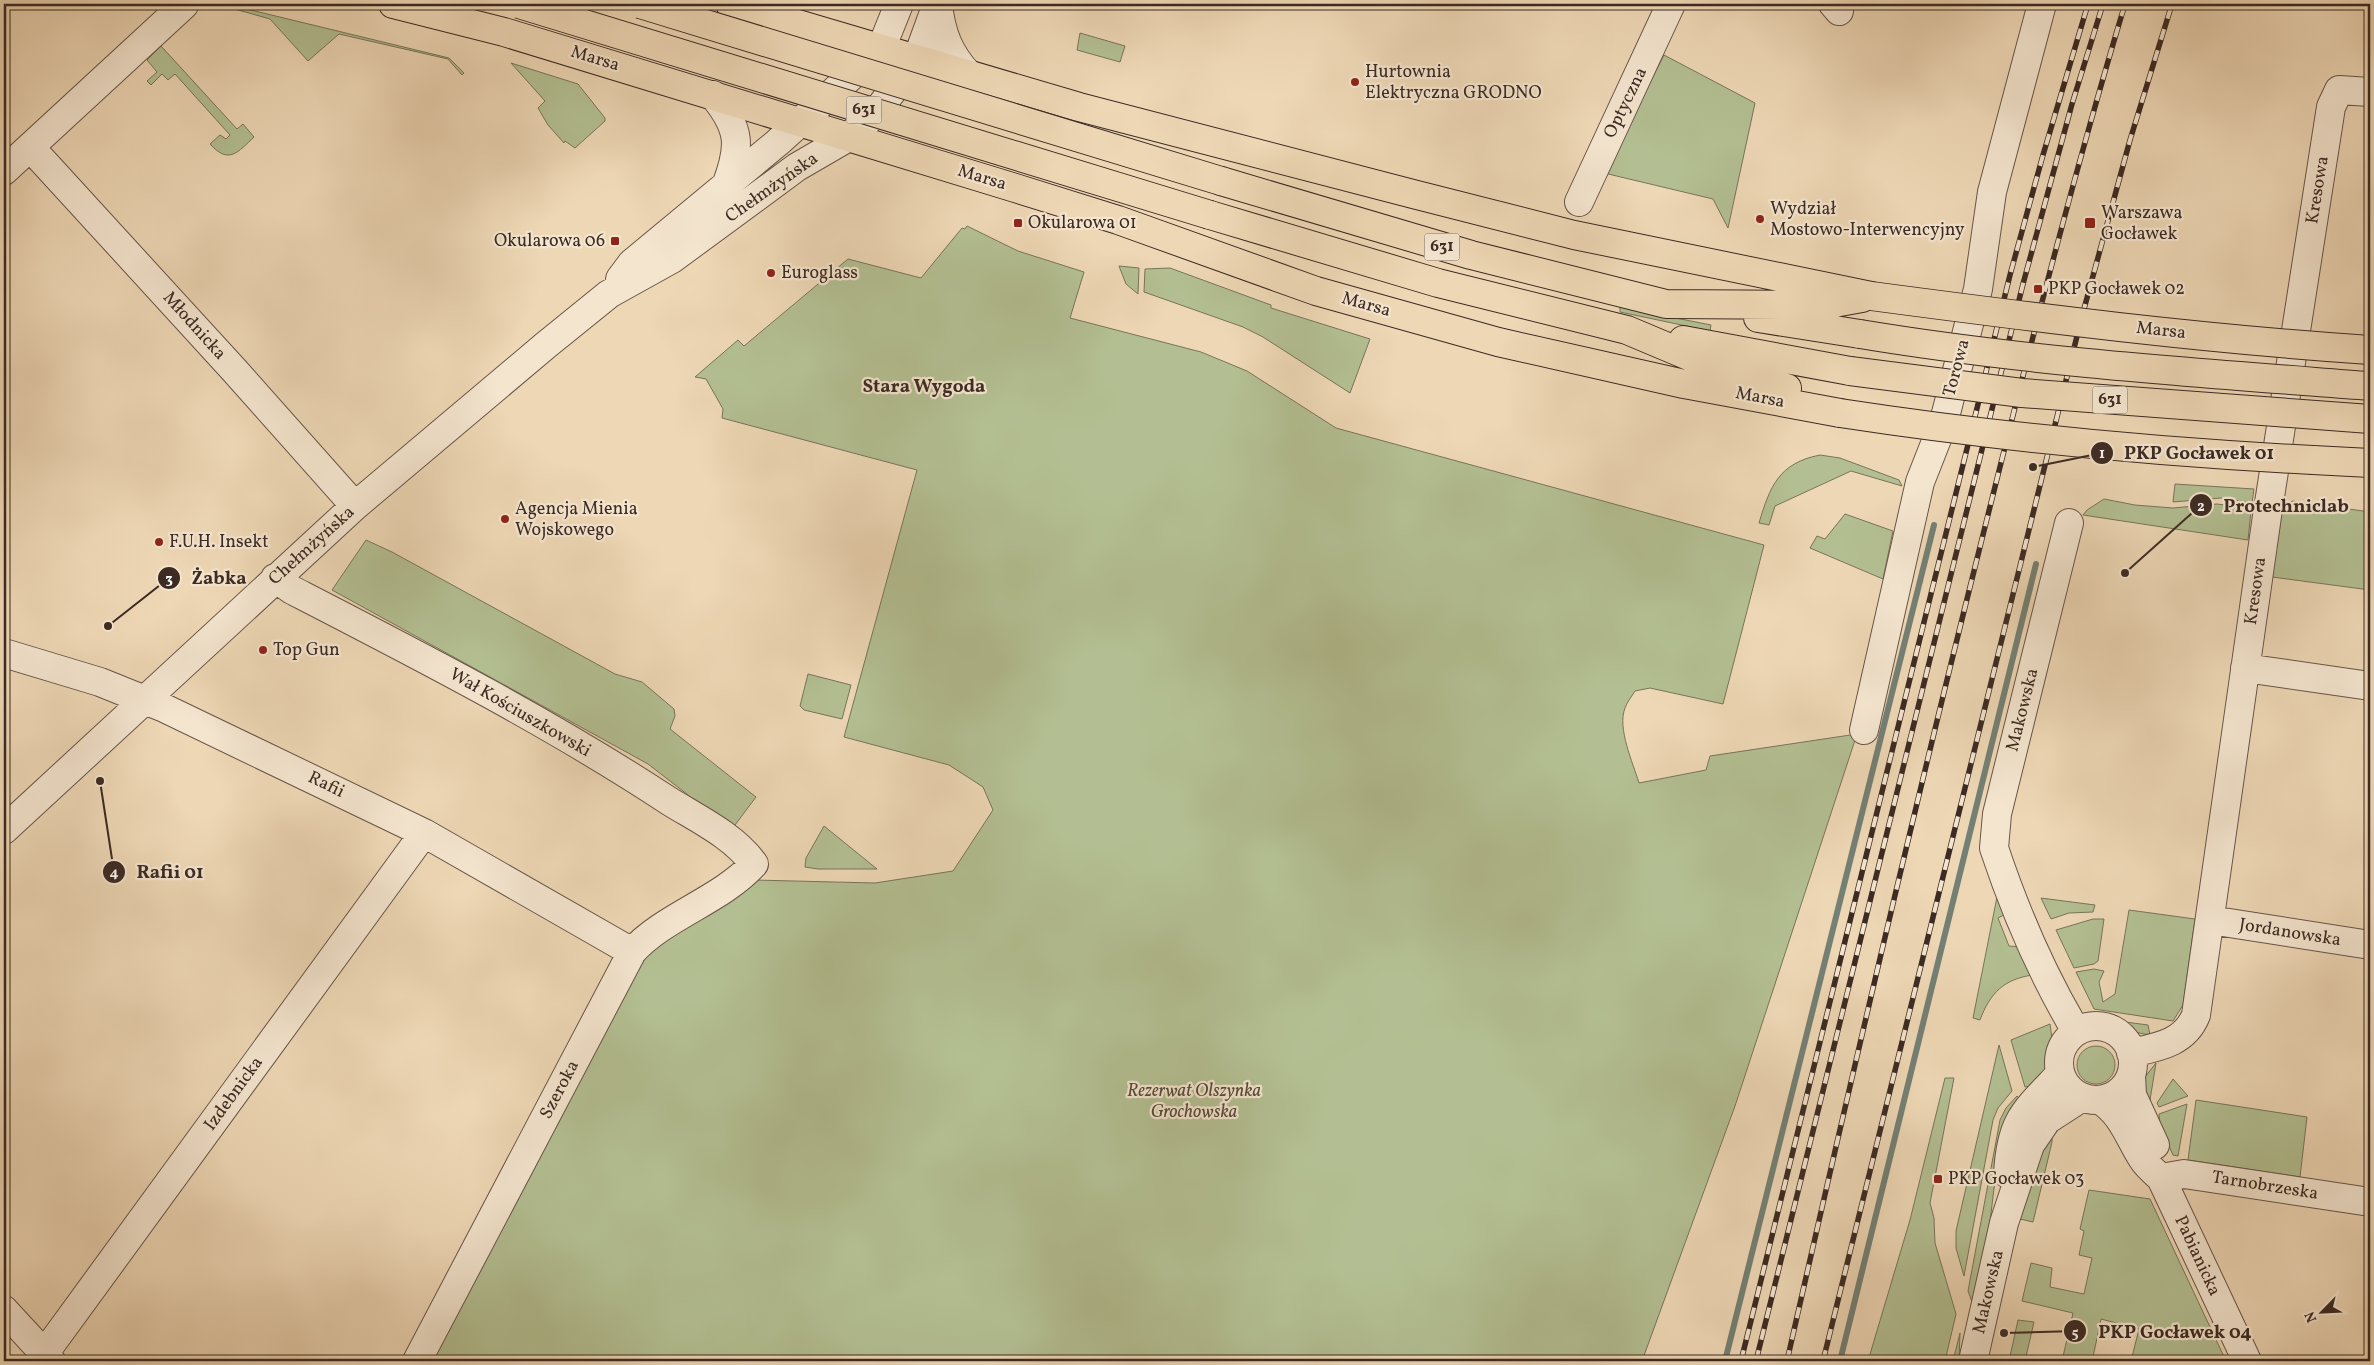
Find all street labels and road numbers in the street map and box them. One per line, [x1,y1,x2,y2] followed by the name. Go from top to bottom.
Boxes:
[567,40,623,78] street label: Marsa
[1598,63,1654,143] street label: Optyczna
[846,96,882,124] road number: 631
[720,147,824,229] street label: Chełmżyńska
[2300,154,2336,226] street label: Kresowa
[954,159,1010,197] street label: Marsa
[1424,233,1460,260] road number: 631
[156,286,232,366] street label: Młodnicka
[1339,286,1393,324] street label: Marsa
[2135,316,2187,346] street label: Marsa
[1937,336,1977,400] street label: Torowa
[1733,381,1787,415] street label: Marsa
[2092,386,2128,414] road number: 631
[263,500,361,592] street label: Chełmżyńska
[2239,555,2273,627] street label: Kresowa
[445,662,595,764] street label: Wał Kościuszkowski
[2001,666,2045,754] street label: Makowska
[303,765,349,805] street label: Rafii
[2237,913,2343,953] street label: Jordanowska
[198,1052,270,1136] street label: Izdebnicka
[534,1056,586,1124] street label: Szeroka
[2210,1165,2320,1207] street label: Tarnobrzeska
[2167,1212,2227,1300] street label: Pabianicka
[1967,1248,2011,1336] street label: Makowska

